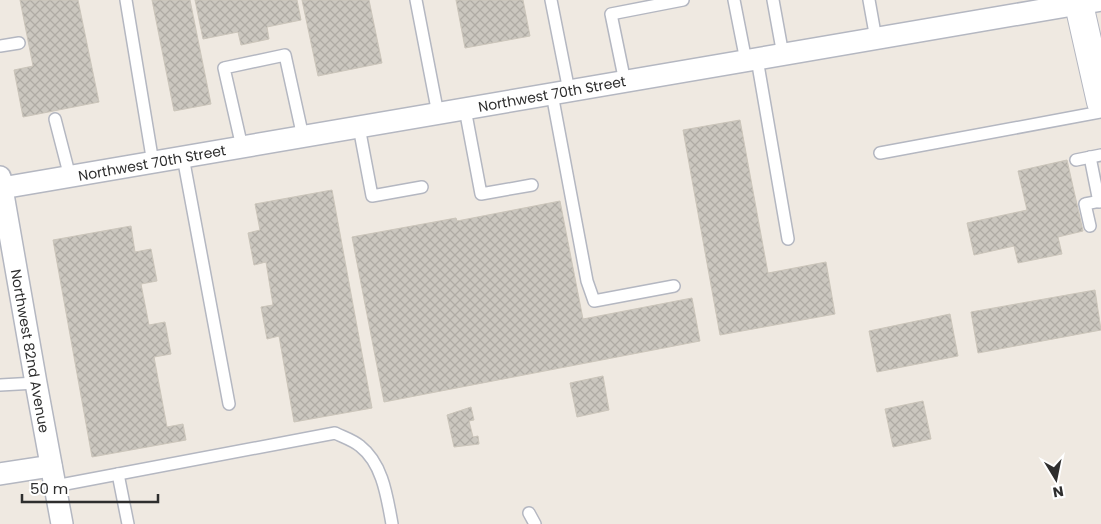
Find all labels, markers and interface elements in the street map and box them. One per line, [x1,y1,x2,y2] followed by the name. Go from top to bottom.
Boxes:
[477,71,627,117] street label: Northwest 70th Street
[77,140,227,186] street label: Northwest 70th Street
[6,268,54,435] street label: Northwest 82nd Avenue
[1031,454,1081,504] north arrow
[22,472,159,504] scale bar
[30,478,68,499] text: 50 m
[1051,481,1065,503] text: N

